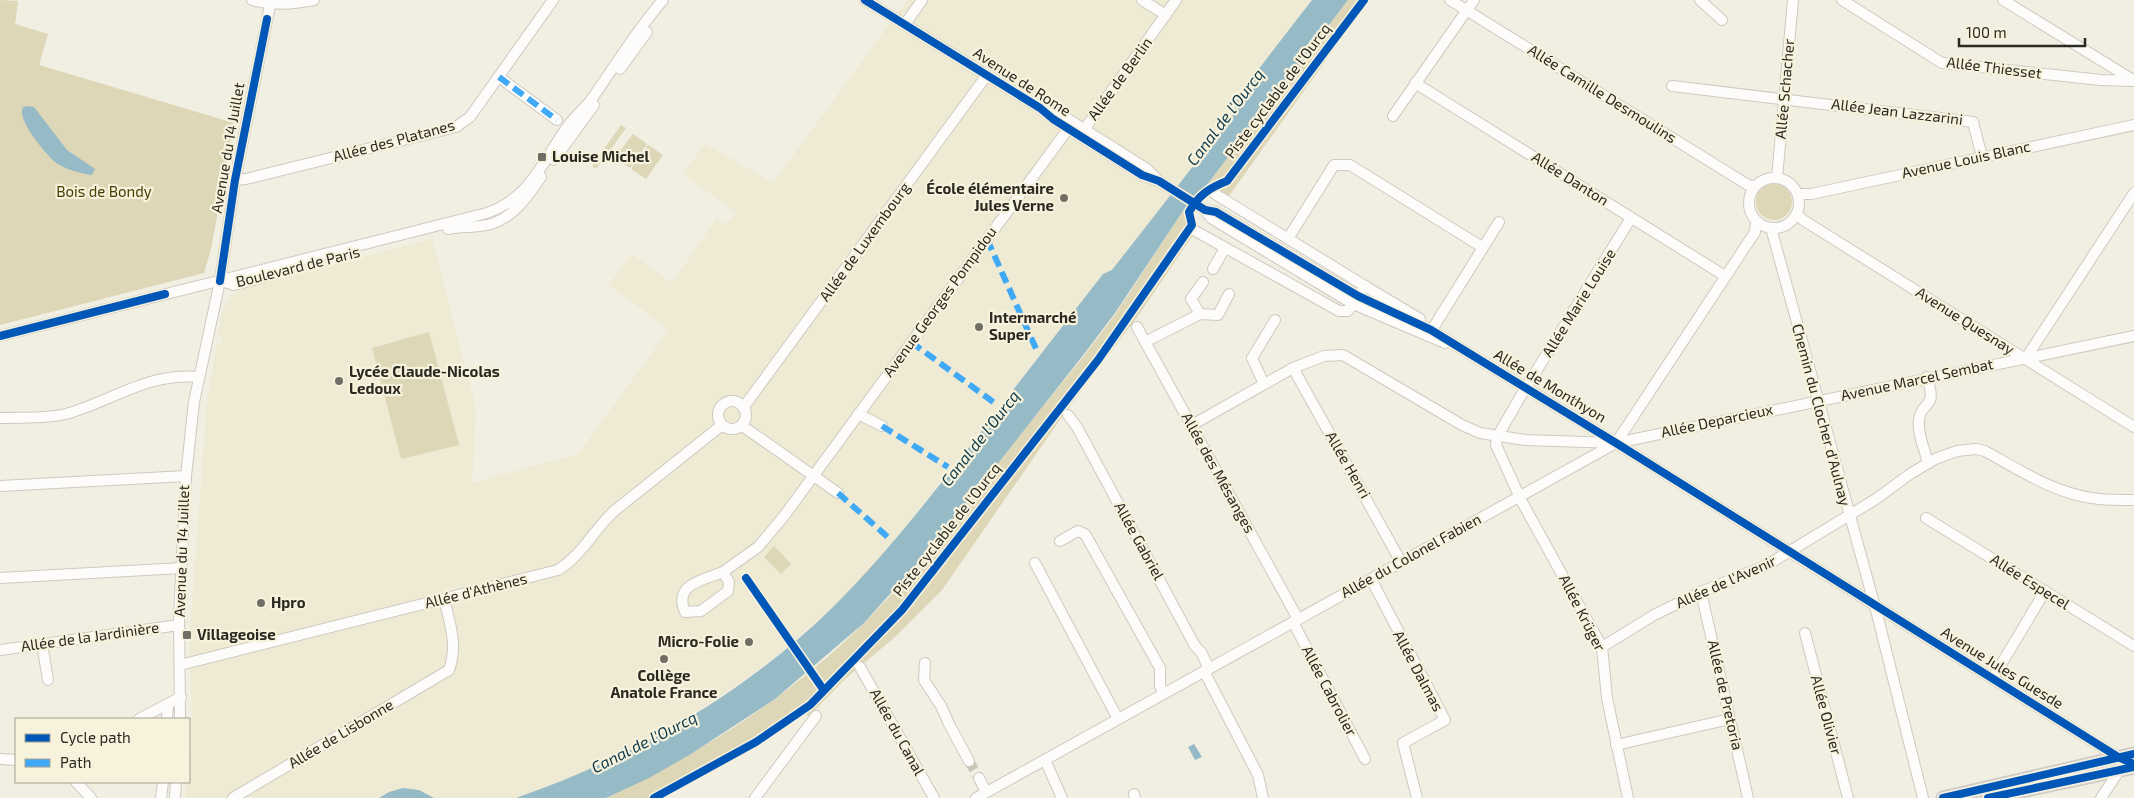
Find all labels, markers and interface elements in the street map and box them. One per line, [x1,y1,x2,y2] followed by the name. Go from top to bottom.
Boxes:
[1959,15,2085,47] scale bar
[1221,19,1334,161] street label: Piste cyclable de l'Ourcq
[1966,23,2007,41] text: 100 m
[1083,33,1155,123] street label: Allée de Berlin
[1771,38,1797,140] street label: Allée Schacher
[1525,40,1680,146] street label: Allée Camille Desmoulins
[970,43,1075,119] street label: Avenue de Rome
[1946,52,2043,82] street label: Allée Thiesset
[1182,65,1267,169] water label: Canal de l'Ourcq
[207,81,247,215] street label: Avenue du 14 Juillet
[1830,94,1964,128] street label: Allée Jean Lazzarini
[331,115,457,165] street label: Allée des Platanes
[1900,137,2032,181] street label: Avenue Louis Blanc
[552,147,650,165] place label: Louise Michel
[1529,147,1612,209] street label: Allée Danton
[536,151,548,163] marker: Louise Michel
[815,178,914,304] street label: Allée de Luxembourg
[926,178,1054,214] place label: École élémentaire Jules Verne
[56,182,152,200] park label: Bois de Bondy
[1058,192,1070,204] marker: École élémentaire Jules Verne
[879,223,1000,380] street label: Avenue Georges Pompidou
[234,242,362,290] street label: Boulevard de Paris
[1538,245,1619,360] street label: Allée Marie Louise
[1912,283,2018,359] street label: Avenue Quesnay
[989,308,1077,343] place label: Intermarché Super
[973,321,985,333] marker: Intermarché Super
[1789,322,1855,508] street label: Chemin du Clocher d'Aulnay
[1491,345,1610,426] street label: Allée de Monthyon
[1839,354,1995,404] street label: Avenue Marcel Sembat
[349,362,500,397] place label: Lycée Claude-Nicolas Ledoux
[333,375,345,387] marker: Lycée Claude-Nicolas Ledoux
[936,386,1023,489] water label: Canal de l'Ourcq
[1659,399,1775,441] street label: Allée Deparcieux
[1178,409,1259,536] street label: Allée des Mésanges
[1323,428,1375,501] street label: Allée Henri
[889,459,1004,600] street label: Piste cyclable de l'Ourcq
[170,484,192,617] street label: Avenue du 14 Juillet
[1111,498,1169,583] street label: Allée Gabriel
[1337,509,1484,601] street label: Allée du Colonel Fabien
[1988,550,2074,613] street label: Allée Especel
[1673,551,1779,611] street label: Allée de l'Avenir
[423,569,529,611] street label: Allée d'Athènes
[1556,571,1610,654] street label: Allée Krüger
[271,593,306,611] place label: Hpro
[255,597,267,609] marker: Hpro
[20,617,160,655] street label: Allée de la Jardinière
[1938,622,2067,712] street label: Avenue Jules Guesde
[197,625,276,643] place label: Villageoise
[1390,627,1448,714] street label: Allée Dalmas
[181,629,193,641] marker: Villageoise
[658,632,739,650] place label: Micro-Folie
[743,636,755,648] marker: Micro-Folie
[1705,638,1747,752] street label: Allée de Pretoria
[1299,642,1361,739] street label: Allée Cabrolier
[658,653,670,665] marker: Collège Anatole France
[610,666,718,701] place label: Collège Anatole France
[1808,673,1846,756] street label: Allée Olivier
[867,685,929,778] street label: Allée du Canal
[285,695,396,772] street label: Allée de Lisbonne
[588,707,700,776] water label: Canal de l'Ourcq
[15,718,190,783] legend
[60,728,131,746] text: Cycle path
[60,753,91,771] text: Path

